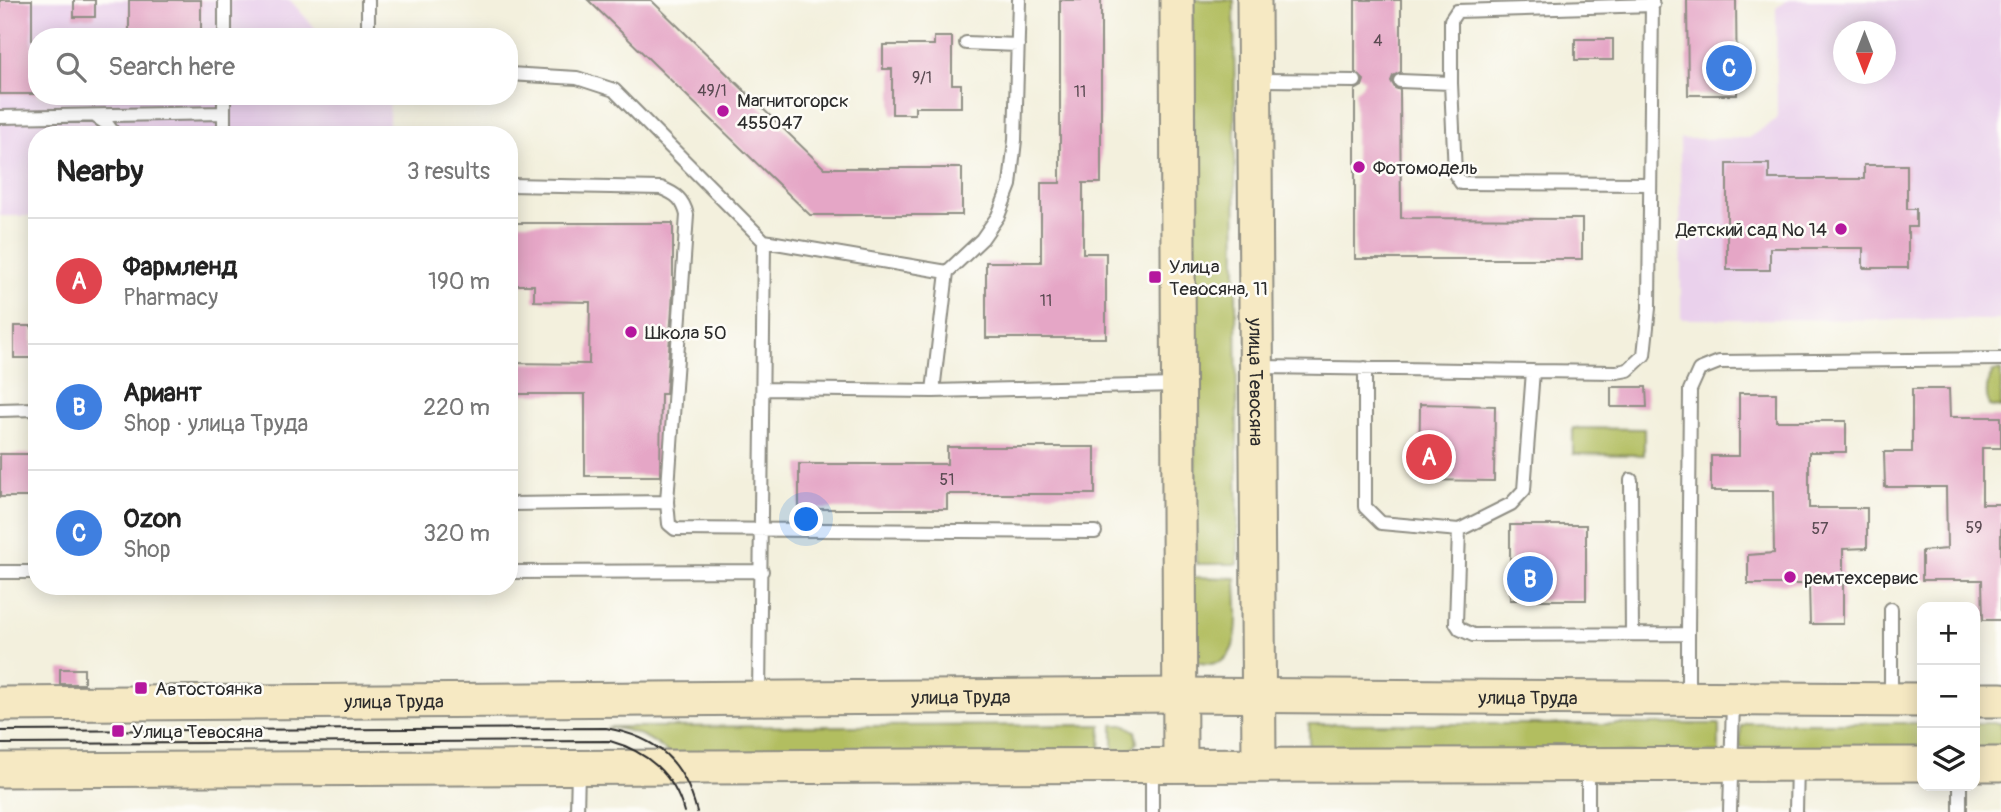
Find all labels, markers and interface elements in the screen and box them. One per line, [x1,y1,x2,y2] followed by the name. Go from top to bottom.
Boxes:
[1833,21,1896,84] north arrow
[28,28,518,105] search box
[1373,31,1383,51] house number: 4
[1706,42,1752,94] pin: C
[52,48,90,86] icon: search
[108,51,235,83] text: Search here
[912,68,932,88] house number: 9/1
[697,81,727,101] house number: 49/1
[1074,82,1086,102] house number: 11
[737,89,849,135] place label: Магнитогорск 455047
[715,103,731,119] marker: Магнитогорск 455047
[56,153,143,190] text: Nearby
[1373,156,1478,180] place label: Фотомодель
[407,157,490,186] text: 3 results
[1351,159,1367,175] marker: Фотомодель
[1675,218,1827,242] place label: Детский сад № 14
[1833,221,1849,237] marker: Детский сад № 14
[123,251,237,283] text: Фармленд
[1169,255,1268,301] place label: Улица Тевосяна, 11
[72,267,86,296] text: A
[428,267,490,296] text: 190 m
[1147,269,1163,285] marker: Улица Тевосяна, 11
[123,283,218,312] text: Pharmacy
[1040,291,1052,311] house number: 11
[1243,317,1268,446] street label: улица Тевосяна
[645,321,727,345] place label: Школа 50
[623,324,639,340] marker: Школа 50
[123,377,202,409] text: Ариант
[72,393,86,422] text: B
[423,393,490,422] text: 220 m
[123,409,308,438] text: Shop · улица Труда
[1406,431,1452,483] pin: A
[940,470,954,490] house number: 51
[789,502,823,536] your location
[123,503,181,535] text: Ozon
[1966,518,1982,538] house number: 59
[72,519,86,548] text: C
[423,519,490,548] text: 320 m
[1811,519,1829,539] house number: 57
[123,535,171,564] text: Shop
[1507,553,1553,605] pin: B
[1804,566,1919,590] place label: ремтехсервис
[1782,569,1798,585] marker: ремтехсервис
[1917,602,1980,791] map controls
[1917,602,1980,665] button: +
[1917,665,1980,728] button: −
[155,677,263,701] place label: Автостоянка
[133,680,149,696] marker: Автостоянка
[910,685,1011,710] street label: улица Труда
[1477,686,1578,711] street label: улица Труда
[343,690,444,714] street label: улица Труда
[132,720,263,744] place label: Улица Тевосяна
[110,723,126,739] marker: Улица Тевосяна
[1917,728,1980,791] button: layers

